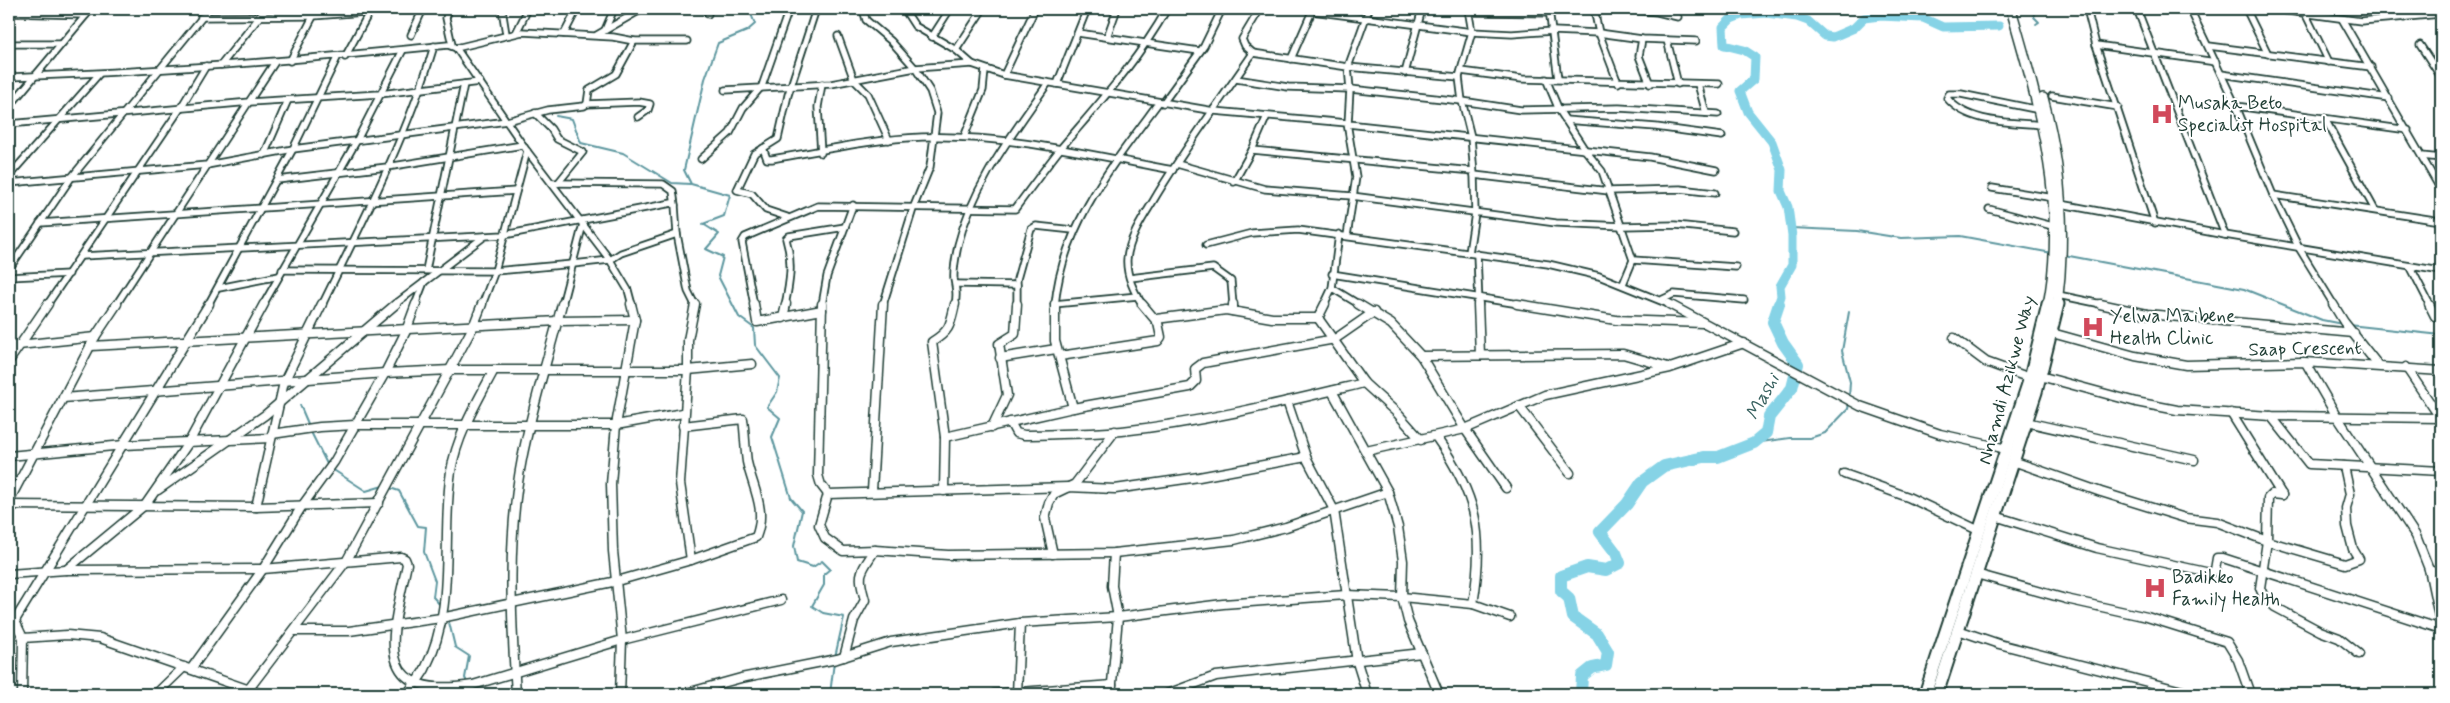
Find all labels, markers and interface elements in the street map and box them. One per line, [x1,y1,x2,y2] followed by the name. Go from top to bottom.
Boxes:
[2178,91,2327,138] place label: Musaka Beto Specialist Hospital
[2149,101,2175,127] hospital icon: Musaka Beto Specialist Hospital
[1972,293,2042,467] street label: Nnamdi Azikwe Way
[2110,304,2235,351] place label: Yelwa Maibene Health Clinic
[2080,314,2106,340] hospital icon: Yelwa Maibene Health Clinic
[2248,336,2362,362] street label: Saap Crescent
[1740,367,1788,425] water label: Mashi
[2172,565,2280,613] place label: Badikko Family Health
[2142,575,2168,601] hospital icon: Badikko Family Health

